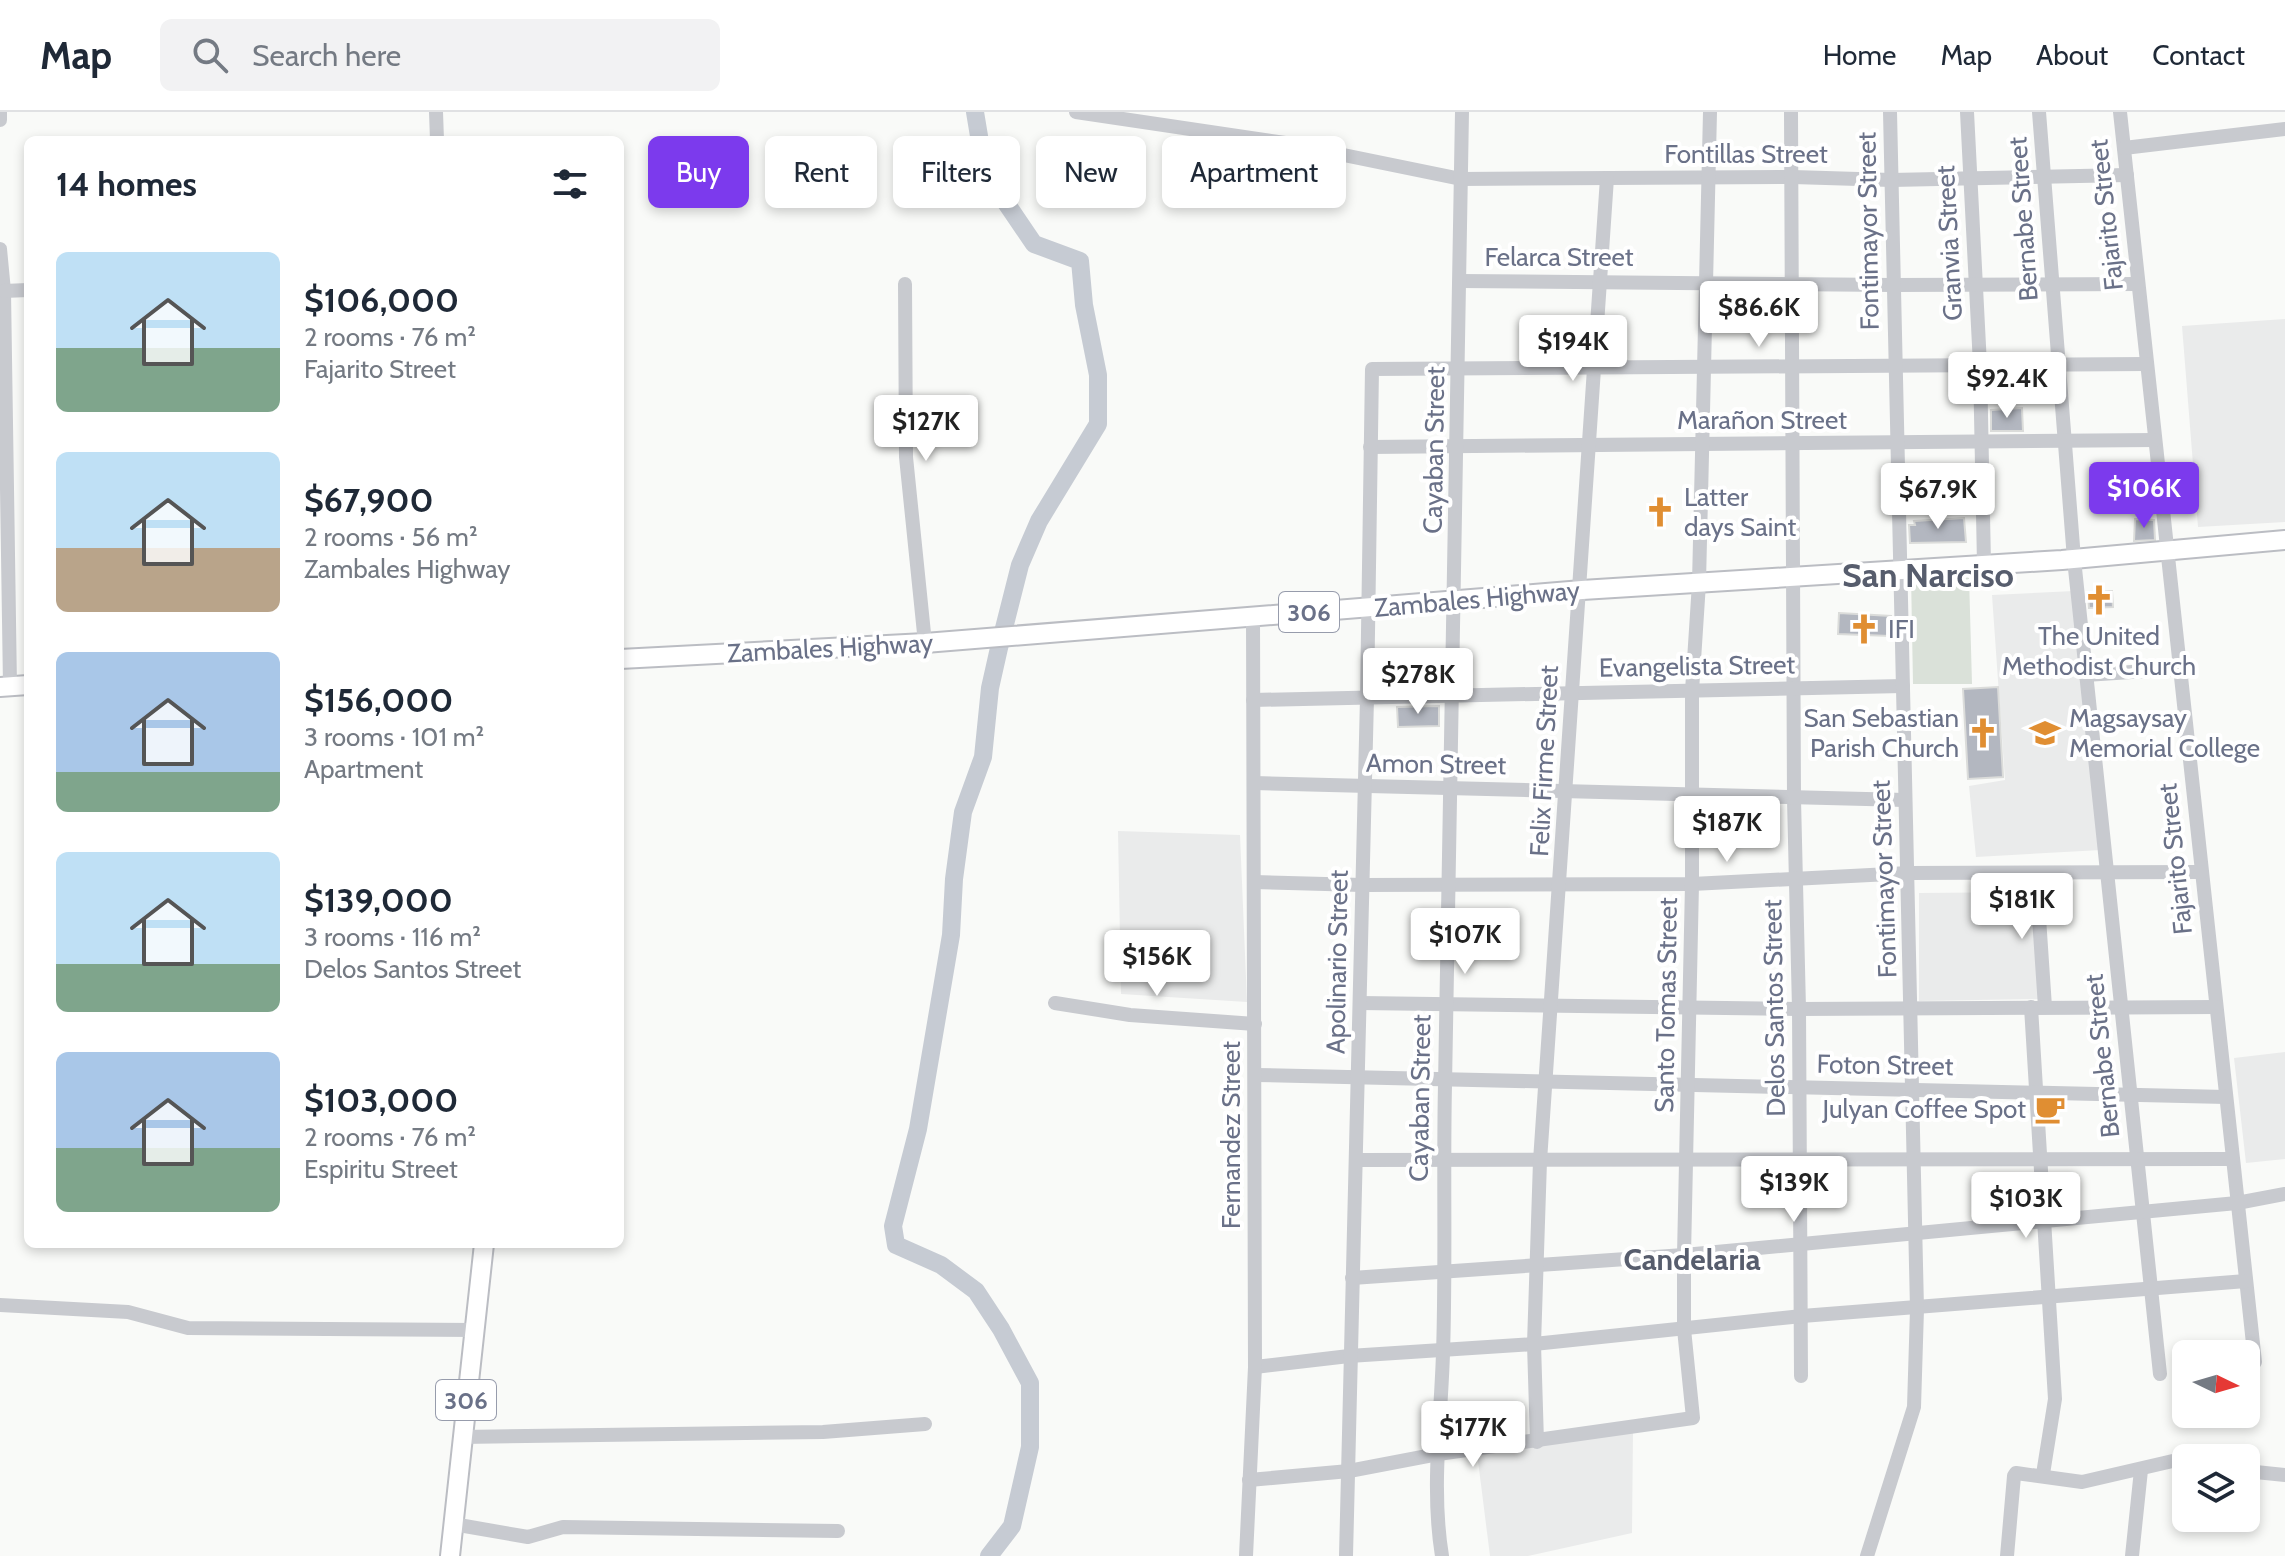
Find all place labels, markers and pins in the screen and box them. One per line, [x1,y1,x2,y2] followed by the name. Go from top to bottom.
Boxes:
[1694,281,1824,349] pin: $86.6K
[1517,315,1629,383] pin: $194K
[1942,352,2072,420] pin: $92.4K
[870,395,982,463] pin: $127K
[2088,462,2200,530] pin: $106K
[1873,463,2003,531] pin: $67.9K
[1684,481,1797,543] place label: Latter days Saint
[1643,495,1677,529] church icon: Latter days Saint
[2082,583,2116,617] church icon: The United Methodist Church
[1847,612,1881,646] church icon: IFI
[1888,613,1915,645] place label: IFI
[2002,620,2196,682] place label: The United Methodist Church
[1362,648,1474,716] pin: $278K
[1803,702,1959,764] place label: San Sebastian Parish Church
[2069,702,2260,764] place label: Magsaysay Memorial College
[1966,716,2000,750] church icon: San Sebastian Parish Church
[2028,716,2062,750] school or university icon: Magsaysay Memorial College
[1671,796,1783,864] pin: $187K
[1966,873,2078,941] pin: $181K
[1409,908,1521,976] pin: $107K
[1101,930,1213,998] pin: $156K
[2033,1092,2067,1126] cafe icon: Julyan Coffee Spot
[1822,1093,2026,1125] place label: Julyan Coffee Spot
[1738,1156,1850,1224] pin: $139K
[1970,1172,2082,1240] pin: $103K
[1417,1401,1529,1469] pin: $177K

